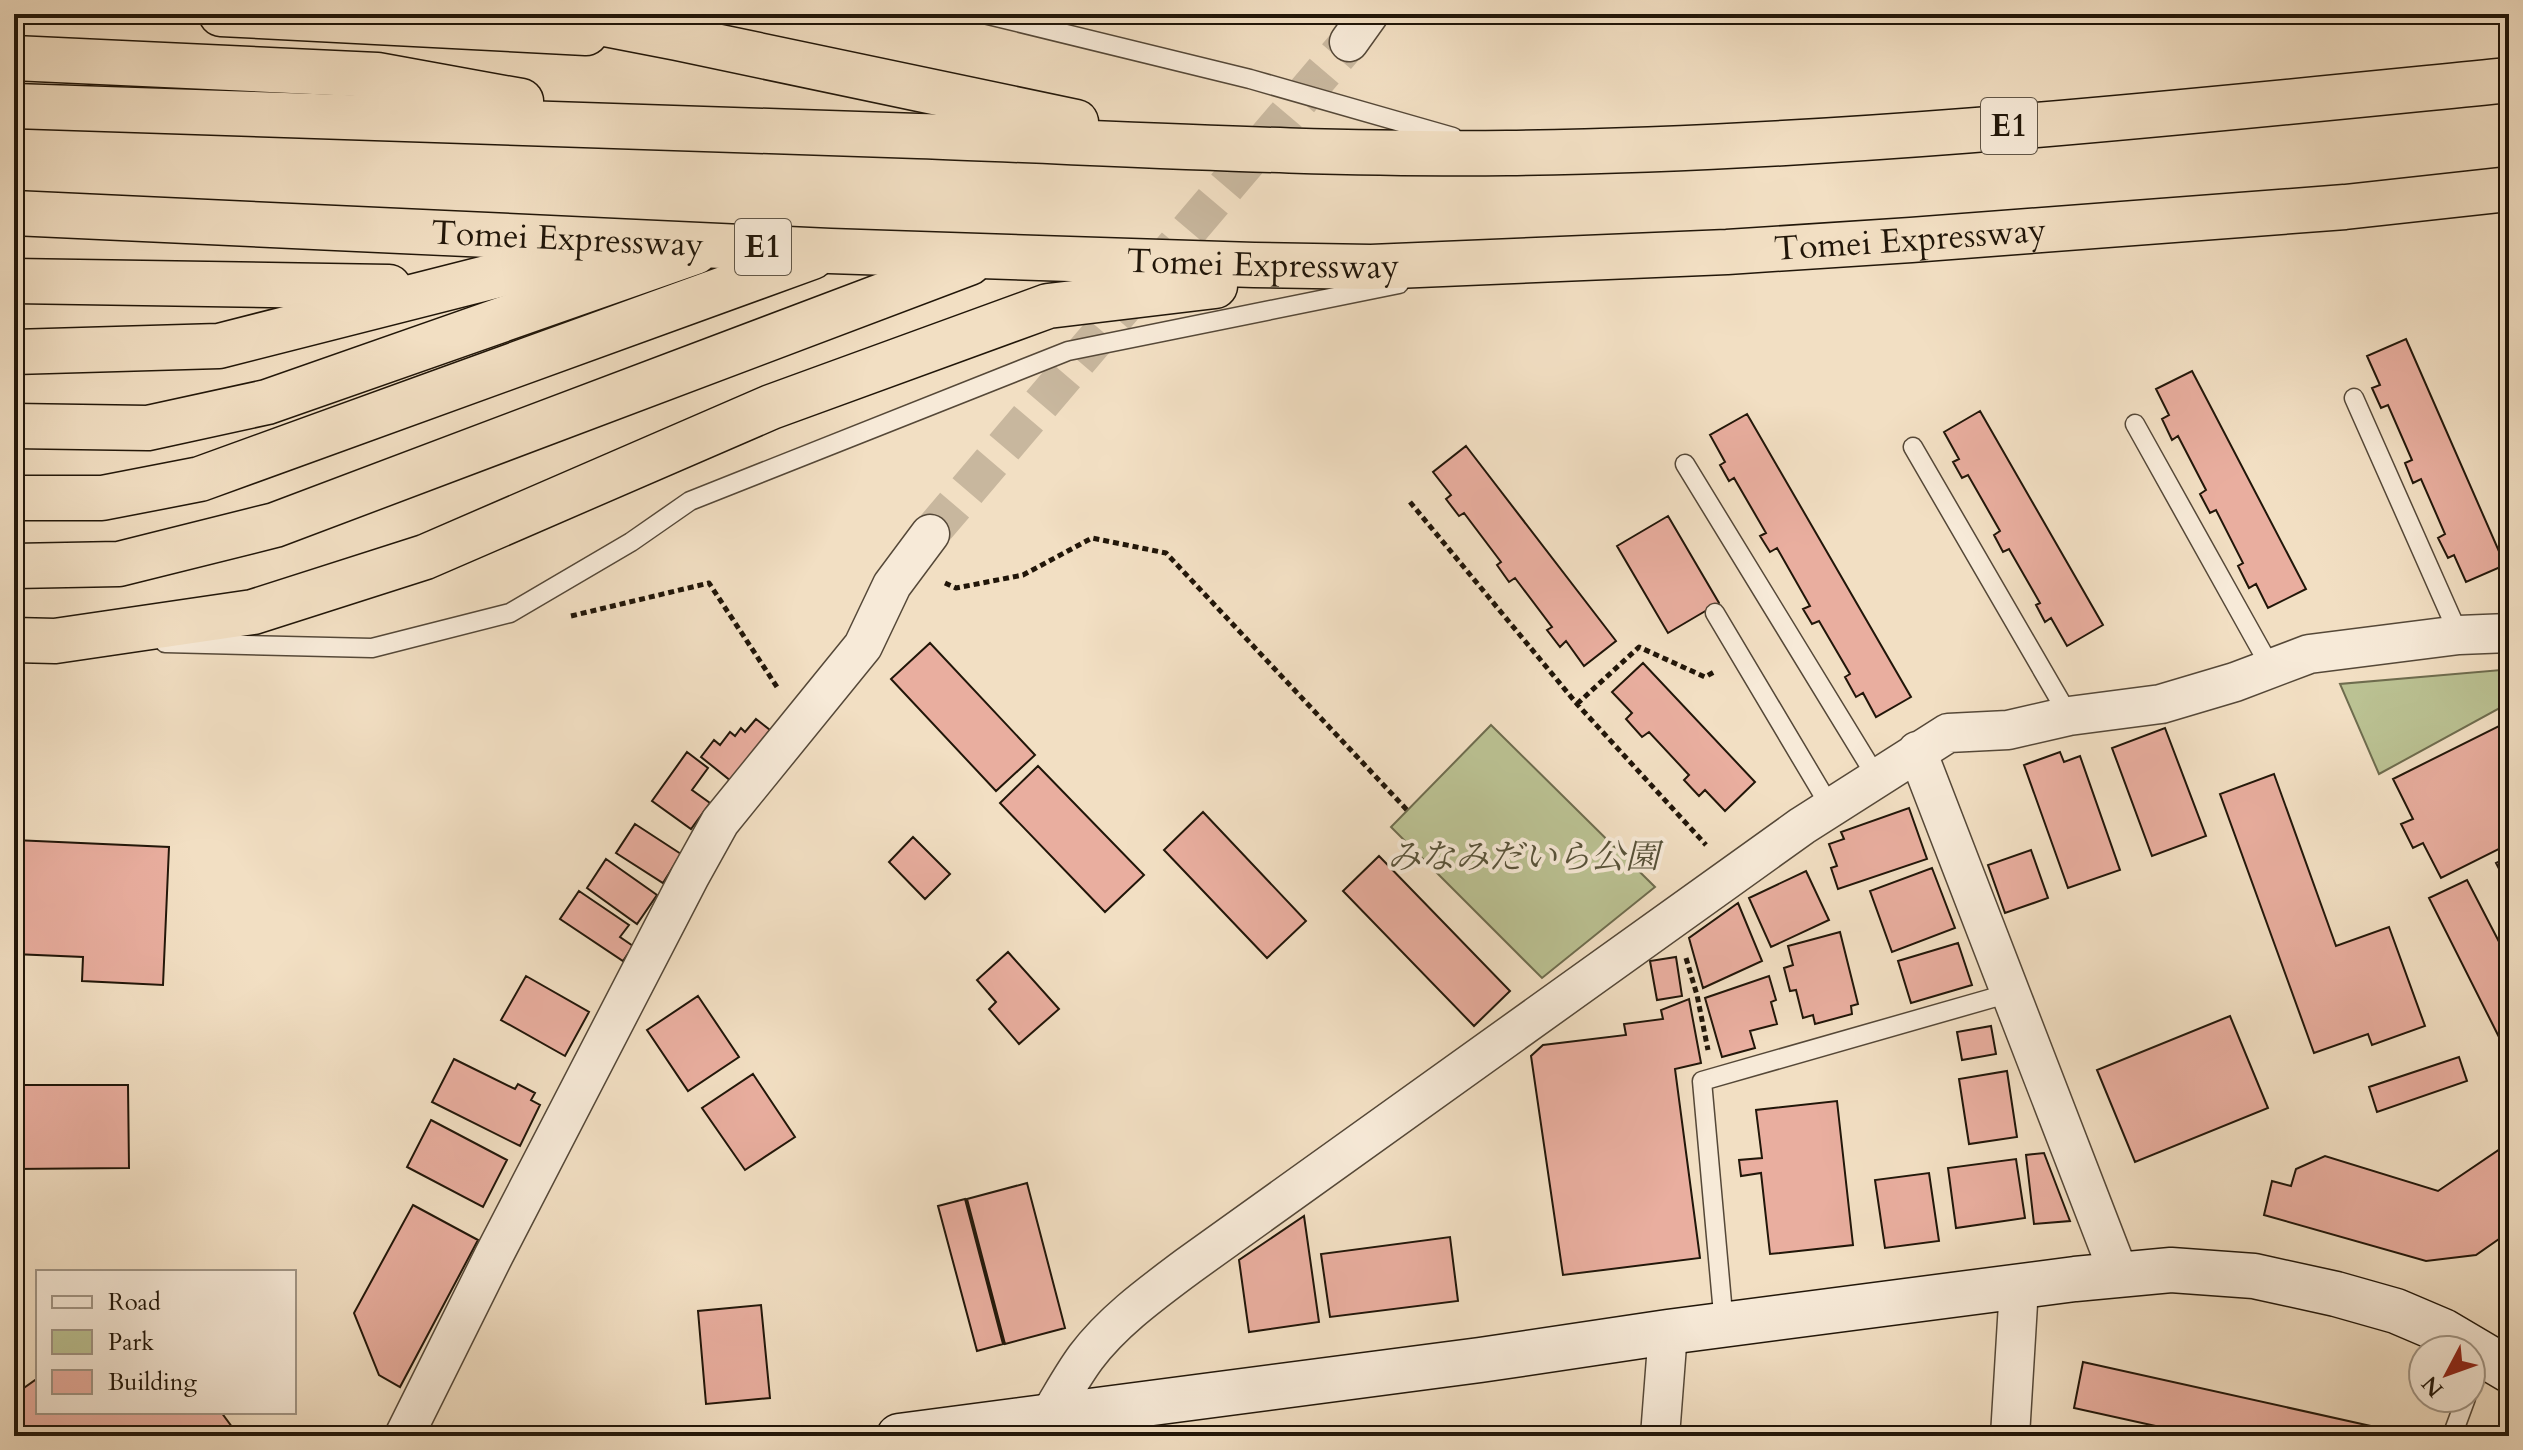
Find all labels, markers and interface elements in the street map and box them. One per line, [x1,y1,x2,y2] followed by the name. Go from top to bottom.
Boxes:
[1981,98,2037,154] road number: E1
[1773,207,2048,272] street label: Tomei Expressway
[430,209,705,268] street label: Tomei Expressway
[735,219,791,275] road number: E1
[1126,238,1400,290] street label: Tomei Expressway
[1387,834,1664,880] park label: みなみだいら公園
[36,1270,296,1414] legend
[108,1286,161,1319] text: Road
[108,1326,154,1359] text: Park
[2407,1334,2487,1414] north arrow
[108,1366,198,1399] text: Building
[2415,1369,2450,1404] text: N

